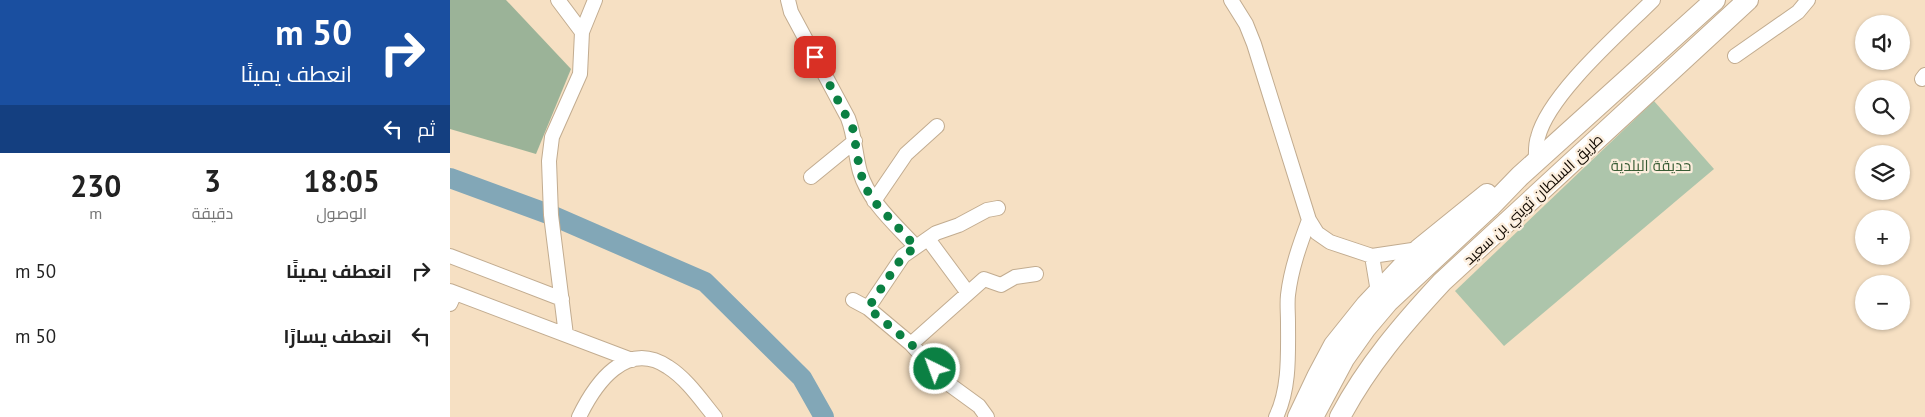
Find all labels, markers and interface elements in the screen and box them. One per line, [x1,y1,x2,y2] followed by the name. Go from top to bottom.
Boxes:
[275,9,352,55] text: 50 m
[1855,15,1910,330] map controls
[1855,15,1910,70] button: sound
[370,20,435,85] icon: right
[794,36,836,78] pin
[801,43,829,71] icon: arrive
[241,60,352,88] text: انعطف يمينًا
[1855,80,1910,135] button: search
[379,115,407,143] icon: left
[417,117,435,141] text: ثم
[1459,129,1609,271] street label: طريق السلطان ثويني بن سعيد
[1855,145,1910,200] button: layers
[1611,156,1691,175] park label: حديقة البلدية
[204,161,221,200] text: 3
[304,161,380,200] text: 18:05
[70,166,121,205] text: 230
[89,203,102,223] text: m
[192,203,233,223] text: دقيقة
[316,203,367,223] text: الوصول
[1855,210,1910,265] button: +
[407,257,435,285] icon: right
[15,259,56,283] text: 50 m
[286,259,392,283] text: انعطف يمينًا
[1855,275,1910,330] button: −
[407,322,435,350] icon: left
[15,324,56,348] text: 50 m
[284,324,392,348] text: انعطف يسارًا
[908,342,960,394] position arrow

